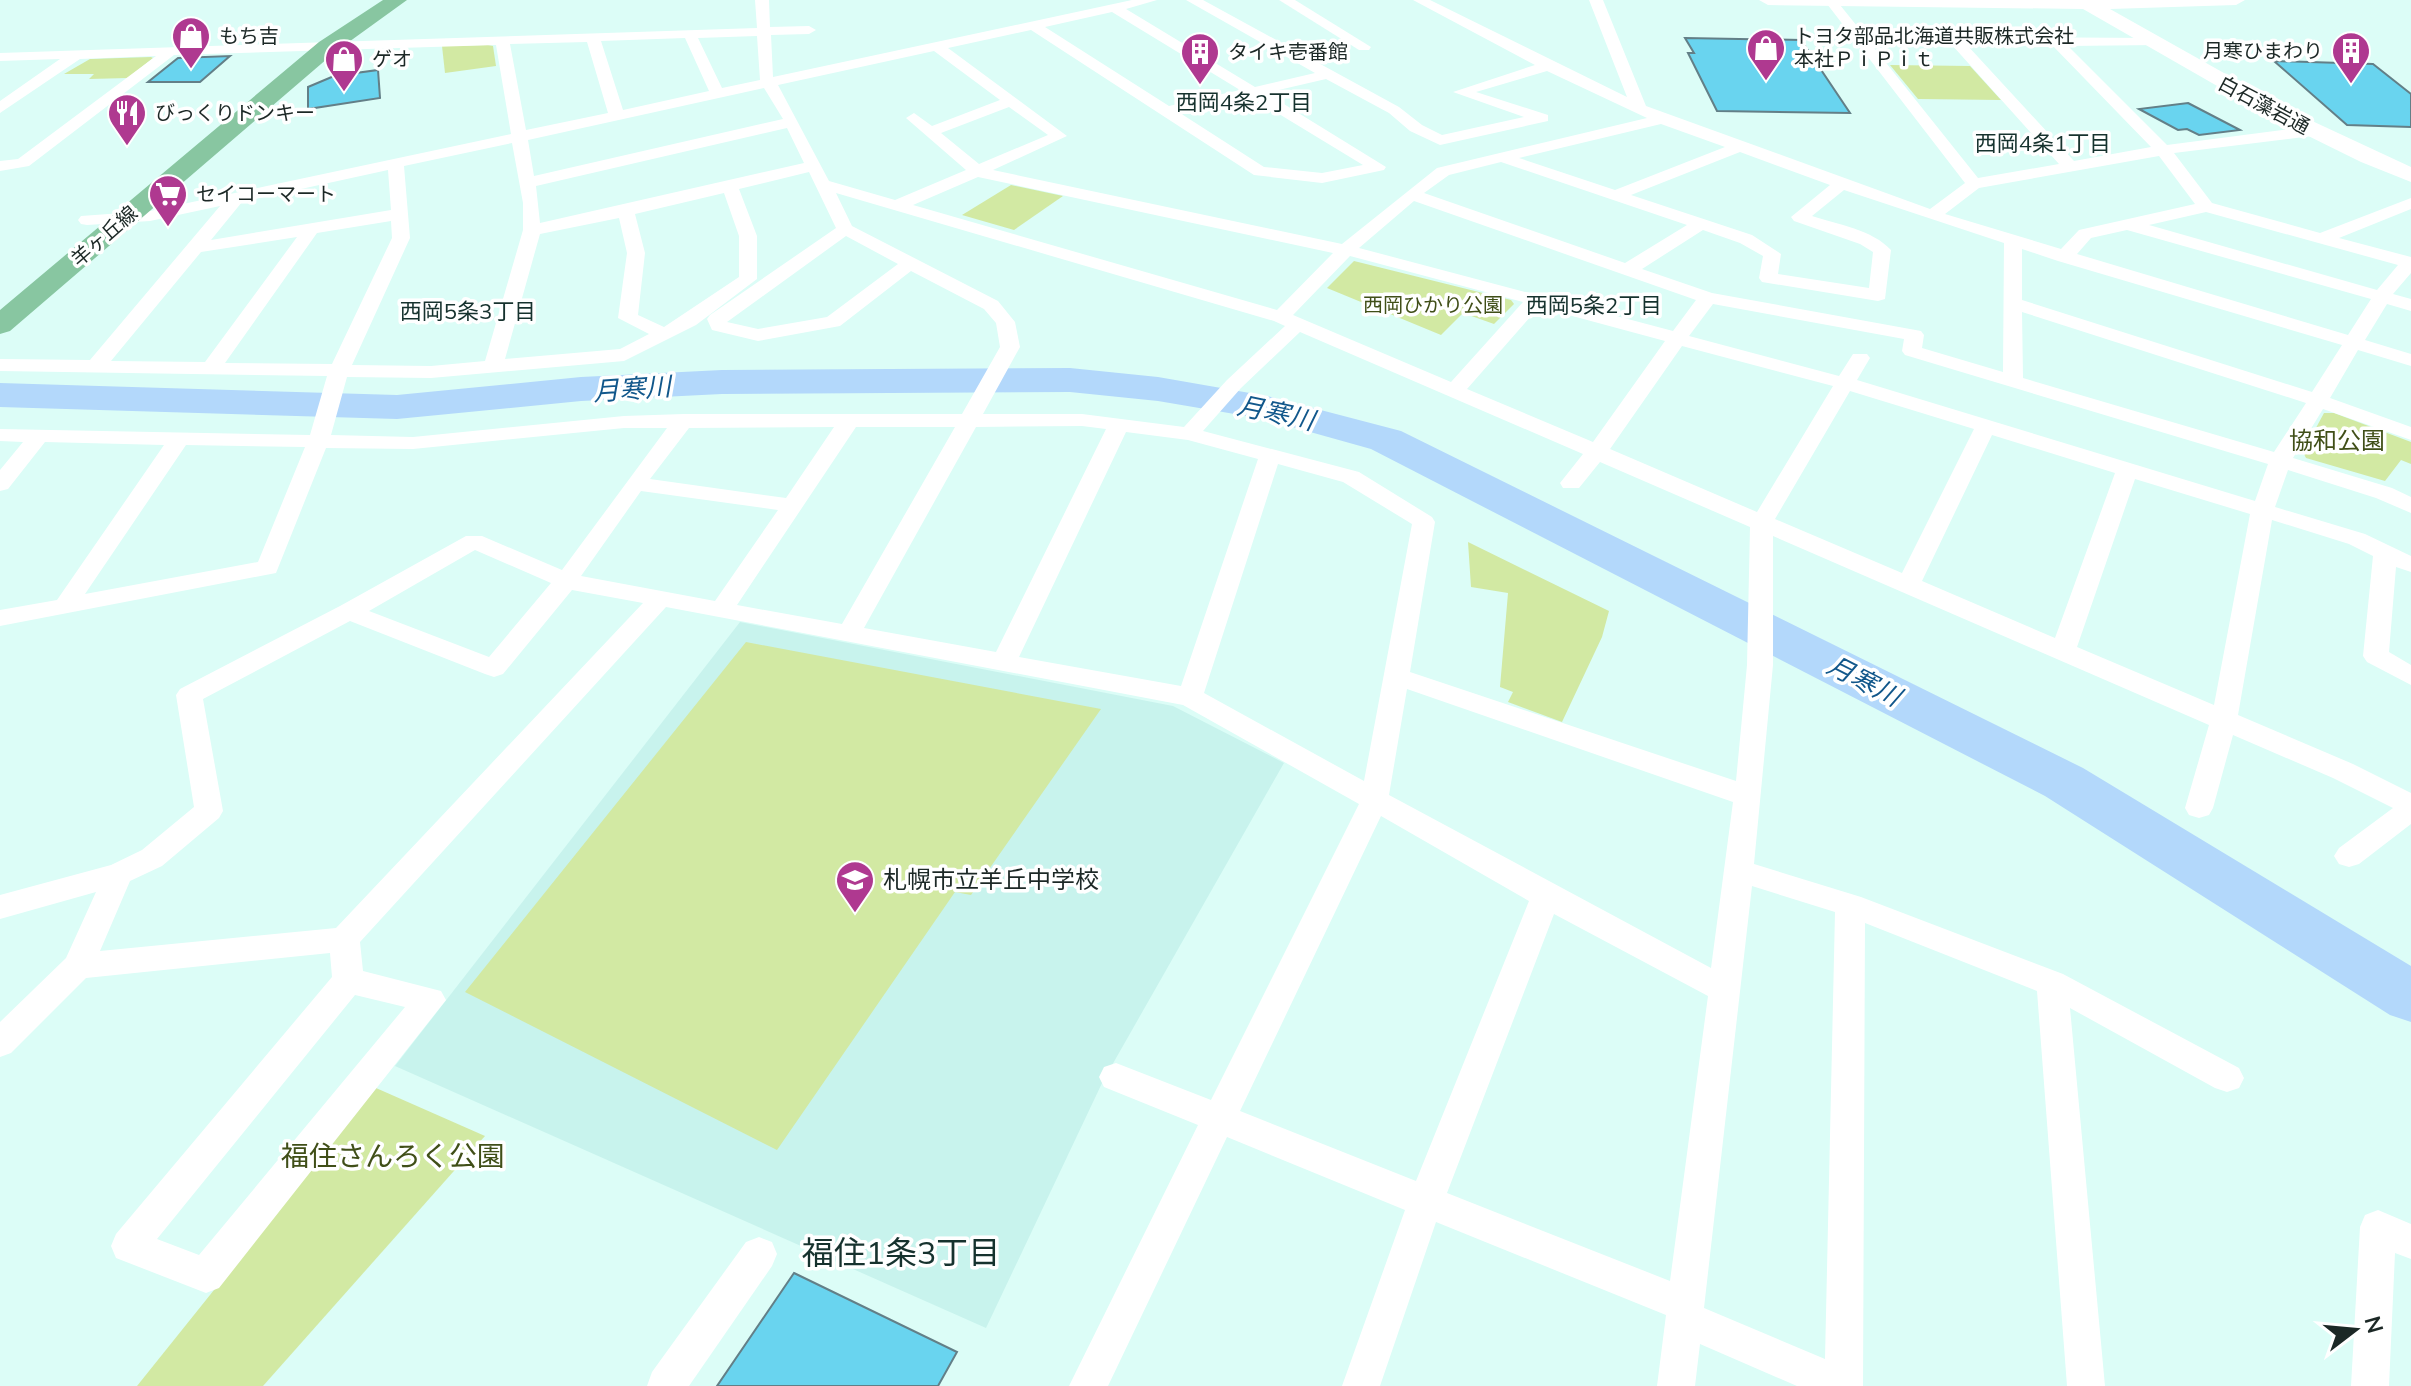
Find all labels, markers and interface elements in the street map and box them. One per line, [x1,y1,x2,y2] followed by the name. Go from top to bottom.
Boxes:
[170,15,212,70] shop icon: もち吉
[219,23,279,48] place label: もち吉
[1794,23,2074,71] place label: トヨタ部品北海道共販株式会社 本社ＰｉＰｉｔ
[1745,27,1787,82] shop icon: トヨタ部品北海道共販株式会社 本社ＰｉＰｉｔ
[2330,30,2372,85] building icon: 月寒ひまわり
[1179,31,1221,86] building icon: タイキ壱番館
[323,38,365,93] shop icon: ゲオ
[2203,38,2323,63] place label: 月寒ひまわり
[1228,39,1348,64] place label: タイキ壱番館
[372,46,412,71] place label: ゲオ
[2214,70,2314,139] street label: 白石藻岩通
[1176,88,1312,116] district label: 西岡4条2丁目
[106,92,148,147] restaurant icon: びっくりドンキー
[155,100,315,125] place label: びっくりドンキー
[1975,129,2111,157] district label: 西岡4条1丁目
[147,173,189,228] supermarket icon: セイコーマート
[196,181,336,206] place label: セイコーマート
[65,200,142,271] street label: 羊ヶ丘線
[1526,291,1662,319] district label: 西岡5条2丁目
[1363,292,1503,317] park label: 西岡ひかり公園
[400,297,536,325] district label: 西岡5条3丁目
[592,369,675,408] water label: 月寒川
[1235,388,1321,437] water label: 月寒川
[2289,425,2385,455] park label: 協和公園
[1822,648,1909,714] water label: 月寒川
[834,859,876,914] school or university icon: 札幌市立羊丘中学校
[883,864,1099,894] place label: 札幌市立羊丘中学校
[281,1138,505,1173] park label: 福住さんろく公園
[802,1232,1000,1272] district label: 福住1条3丁目
[2315,1290,2395,1370] north arrow
[2358,1313,2390,1336] text: N

